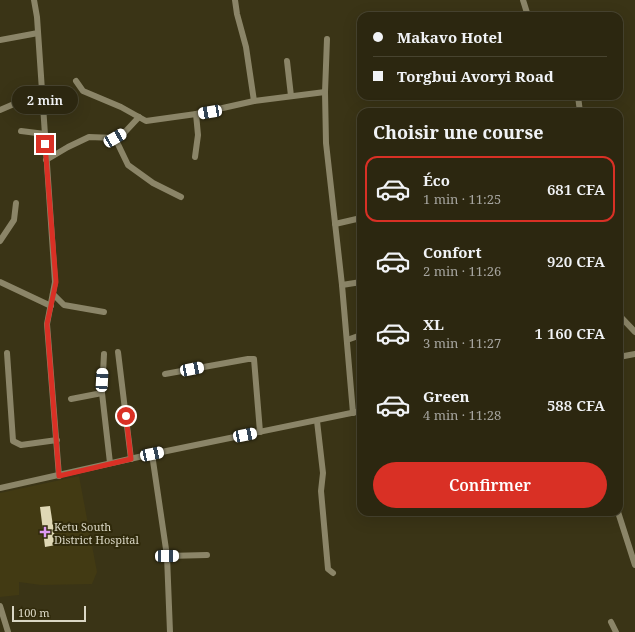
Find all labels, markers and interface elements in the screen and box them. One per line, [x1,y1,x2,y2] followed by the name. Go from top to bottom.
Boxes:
[397,27,502,47] text: Makavo Hotel
[397,66,554,86] text: Torgbui Avoryi Road
[12,86,78,114] callout: 2 min
[27,91,63,109] text: 2 min
[197,104,223,120] car
[373,120,543,144] text: Choisir une course
[102,127,128,149] car
[36,135,54,153] route end
[423,170,450,190] text: Éco
[375,171,411,207] icon: car
[547,179,605,199] text: 681 CFA
[423,190,501,208] text: 1 min · 11:25
[423,242,482,262] text: Confort
[375,243,411,279] icon: car
[547,251,605,271] text: 920 CFA
[423,262,501,280] text: 2 min · 11:26
[423,314,444,334] text: XL
[375,315,411,351] icon: car
[535,323,605,343] text: 1 160 CFA
[423,334,501,352] text: 3 min · 11:27
[179,361,205,377] car
[95,368,109,392] car
[423,386,470,406] text: Green
[375,387,411,423] icon: car
[547,395,605,415] text: 588 CFA
[423,406,501,424] text: 4 min · 11:28
[117,407,135,425] route start
[232,427,258,443] car
[139,446,165,462] car
[373,462,607,508] button: Confirmer
[54,519,140,547] place label: Ketu South District Hospital
[39,526,51,538] marker: Ketu South District Hospital
[155,550,179,562] car
[12,604,86,623] scale bar
[18,605,50,620] text: 100 m

